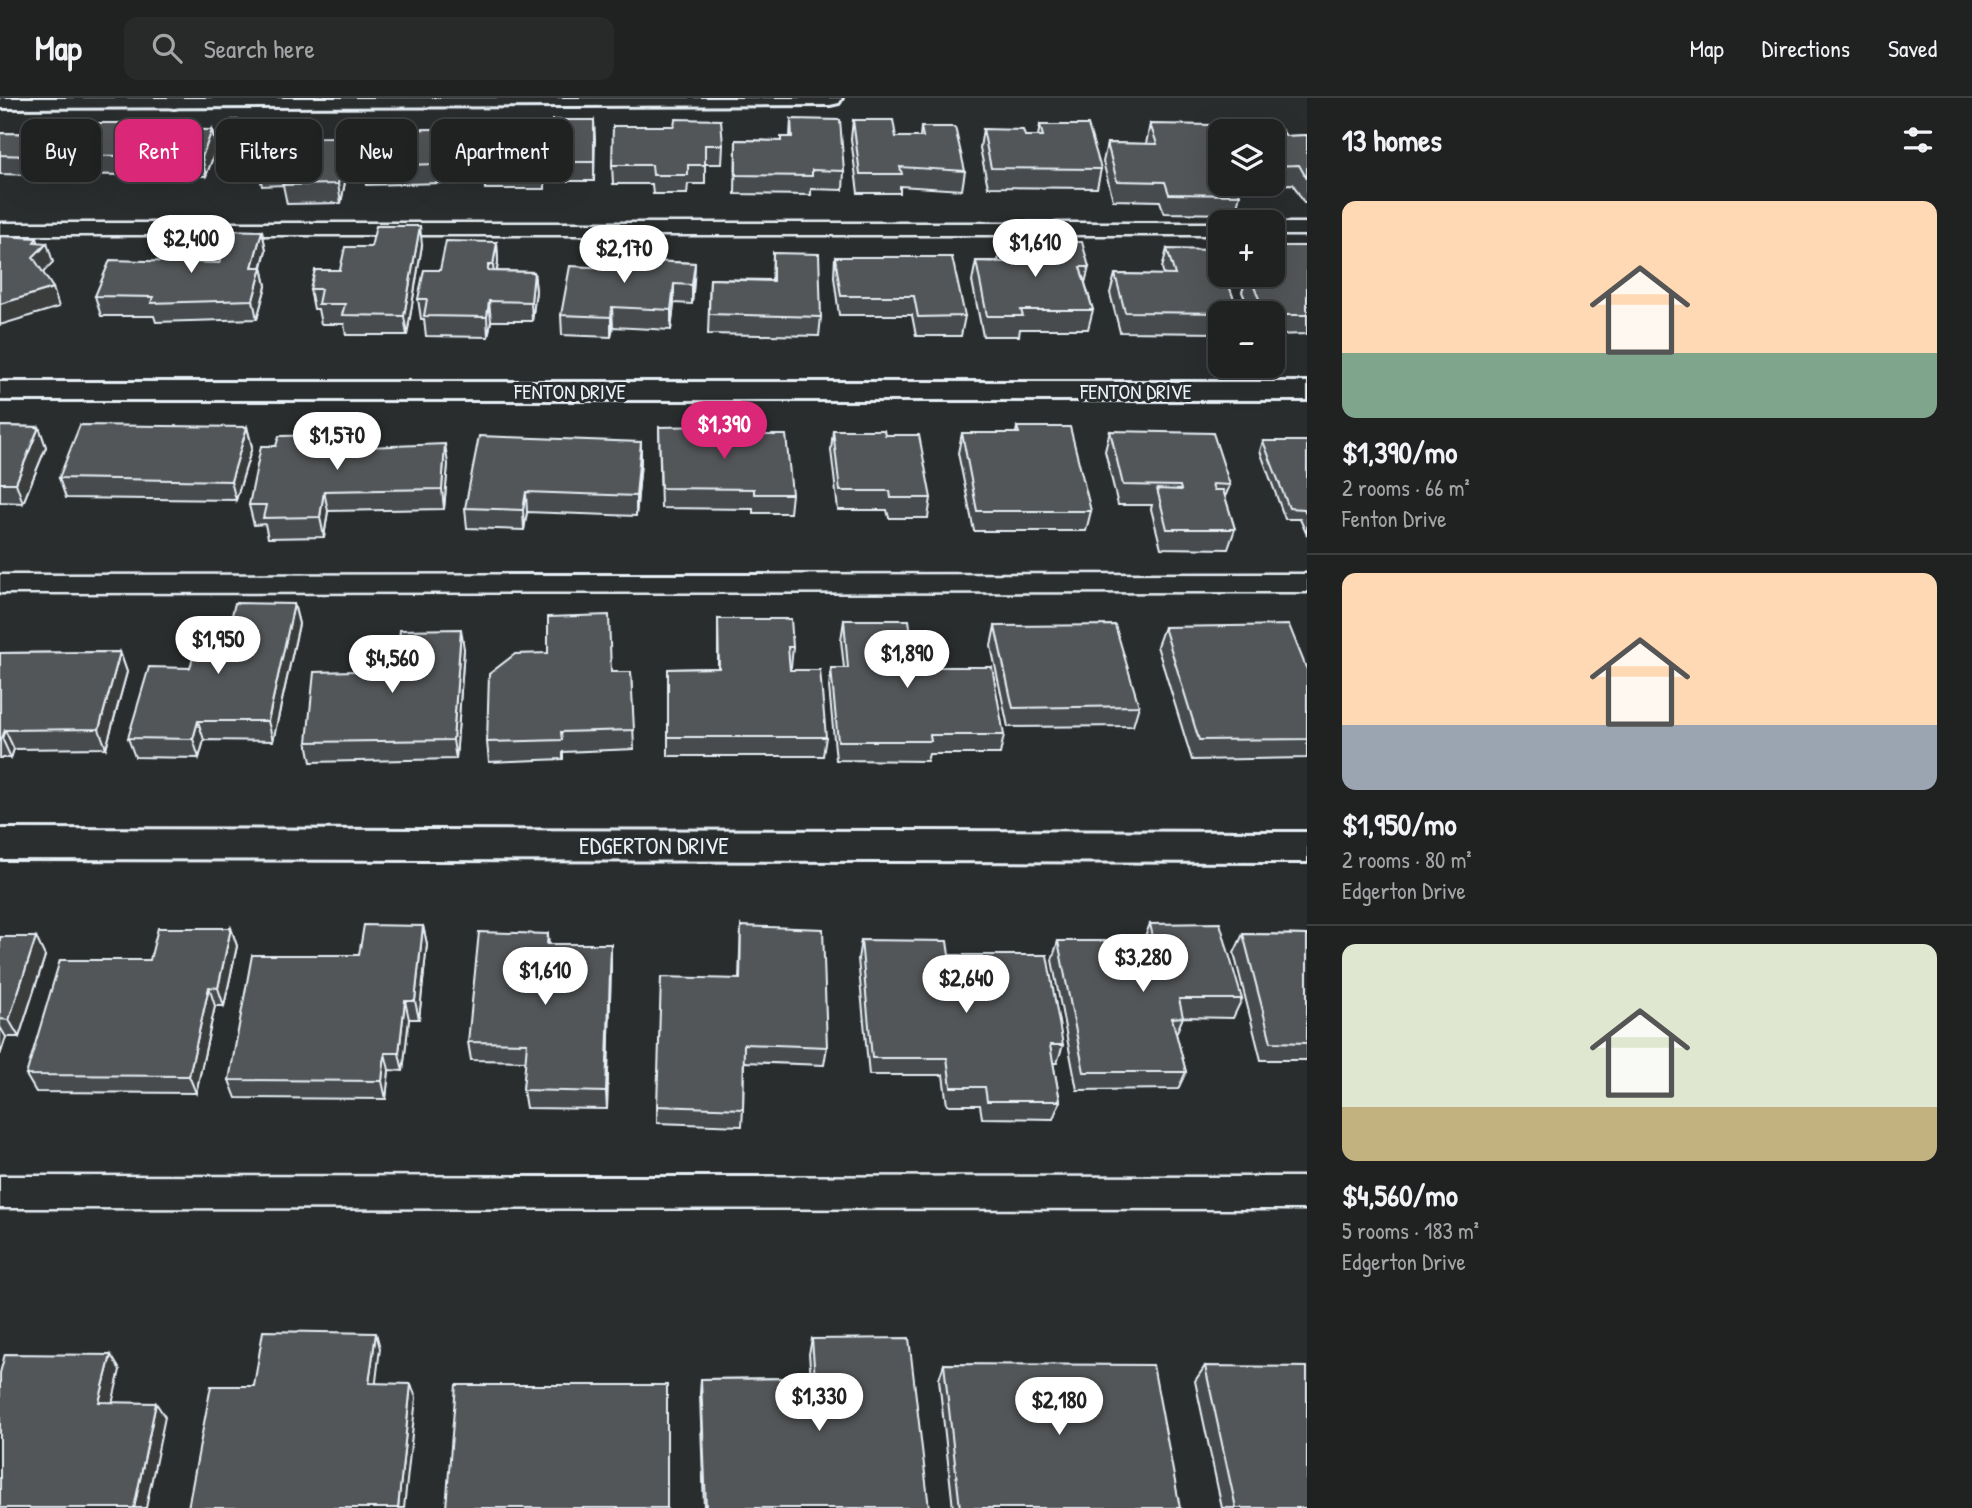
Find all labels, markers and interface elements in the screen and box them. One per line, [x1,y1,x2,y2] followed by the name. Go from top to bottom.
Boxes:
[124,17,614,80] search box
[35,26,82,70] text: Map
[148,29,186,67] icon: search
[204,31,315,66] text: Search here
[1690,32,1724,64] text: Map
[1762,32,1850,64] text: Directions
[1888,32,1937,64] text: Saved
[21,119,101,182] chip: Buy
[115,119,202,182] chip: Rent
[216,119,322,182] chip: Filters
[336,119,417,182] chip: New
[431,119,573,182] chip: Apartment
[1208,119,1285,378] map controls
[1208,119,1285,196] button: layers
[1342,120,1442,160] text: 13 homes
[1899,121,1937,159] icon: filters
[1208,210,1285,287] button: +
[134,216,248,275] pin: $2,400
[978,220,1092,279] pin: $1,610
[163,222,219,253] text: $2,400
[567,226,681,285] pin: $2,170
[1009,226,1061,257] text: $1,610
[595,232,653,263] text: $2,170
[1577,247,1703,373] icon: home
[1208,301,1285,378] button: −
[513,377,626,406] street label: FENTON DRIVE
[1079,377,1192,406] street label: FENTON DRIVE
[667,402,781,461] pin: $1,390
[697,408,751,439] text: $1,390
[280,412,394,472] pin: $1,570
[309,419,365,450] text: $1,570
[1342,432,1457,472] text: $1,390/mo
[1342,472,1470,503] text: 2 rooms · 66 m²
[1342,503,1446,534] text: Fenton Drive
[161,616,275,676] pin: $1,950
[1577,619,1703,745] icon: home
[191,623,245,654] text: $1,950
[850,630,964,690] pin: $1,890
[335,636,449,695] pin: $4,560
[880,637,934,668] text: $1,890
[365,642,419,673] text: $4,560
[1342,804,1456,844] text: $1,950/mo
[579,829,729,861] street label: EDGERTON DRIVE
[1342,844,1472,875] text: 2 rooms · 80 m²
[1342,875,1466,906] text: Edgerton Drive
[1086,934,1200,994] pin: $3,280
[1114,941,1172,972] text: $3,280
[488,948,602,1007] pin: $1,610
[519,954,571,985] text: $1,610
[909,956,1023,1015] pin: $2,640
[938,962,994,993] text: $2,640
[1577,990,1703,1116] icon: home
[1342,1175,1458,1215] text: $4,560/mo
[1342,1215,1479,1246] text: 5 rooms · 183 m²
[1342,1246,1466,1277] text: Edgerton Drive
[762,1374,876,1433] pin: $1,330
[1002,1378,1116,1437] pin: $2,180
[791,1380,847,1411] text: $1,330
[1031,1384,1087,1415] text: $2,180

